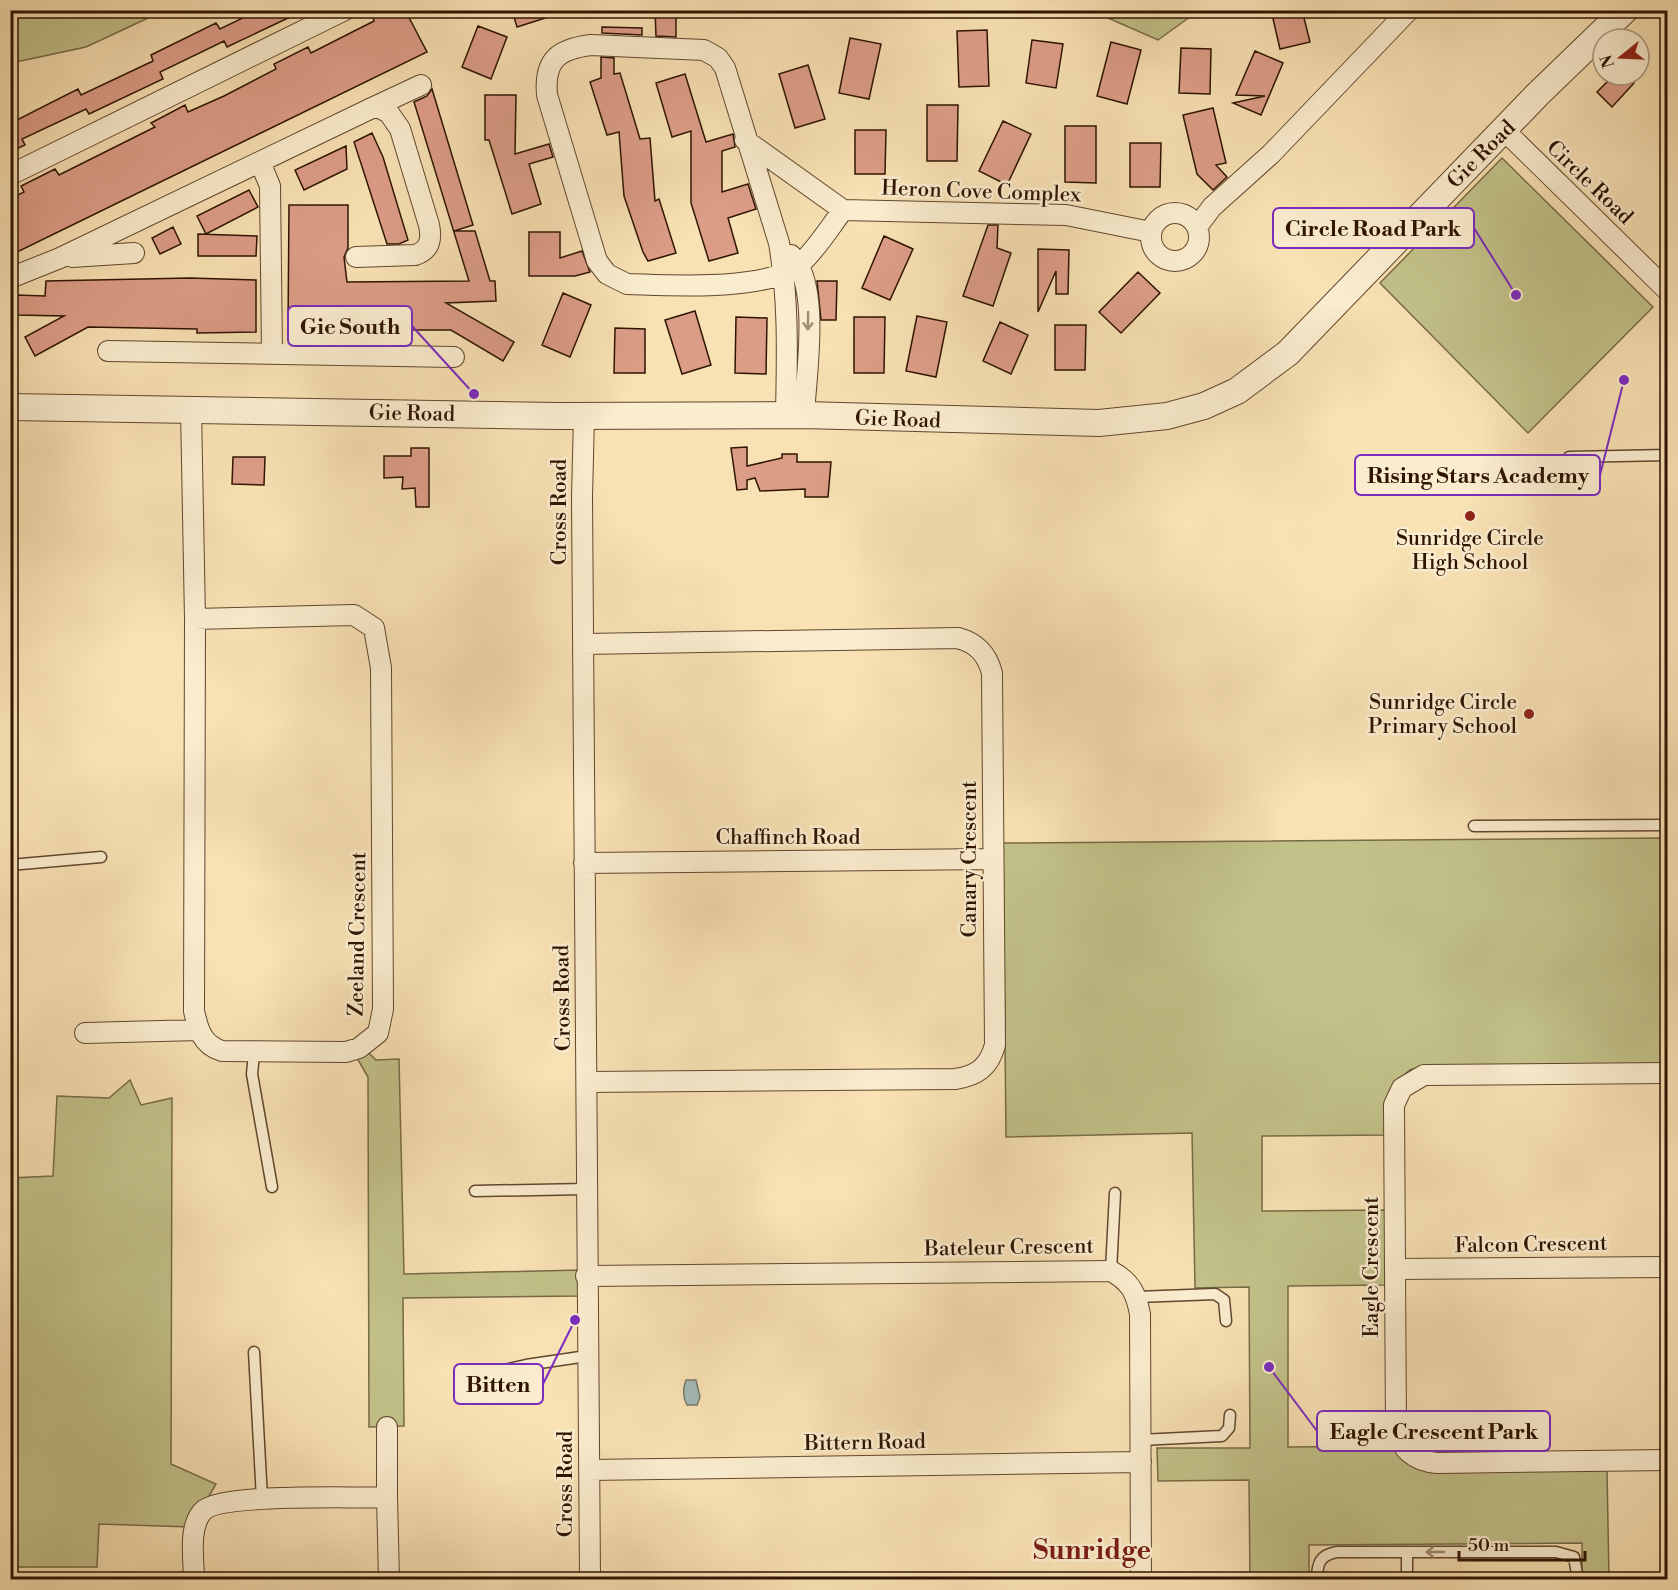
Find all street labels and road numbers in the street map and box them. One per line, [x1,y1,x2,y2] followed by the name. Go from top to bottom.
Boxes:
[1442,115,1521,194] street label: Gie Road
[1541,135,1638,230] street label: Circle Road
[881,176,1082,208] street label: Heron Cove Complex
[369,400,455,428] street label: Gie Road
[855,406,941,434] street label: Gie Road
[547,459,573,565] street label: Cross Road
[957,780,983,937] street label: Canary Crescent
[716,825,861,851] street label: Chaffinch Road
[344,851,372,1017] street label: Zeeland Crescent
[549,944,577,1051] street label: Cross Road
[1359,1196,1385,1338] street label: Eagle Crescent
[1454,1231,1608,1259] street label: Falcon Crescent
[923,1234,1095,1262] street label: Bateleur Crescent
[803,1429,926,1457] street label: Bittern Road
[553,1431,579,1537] street label: Cross Road

